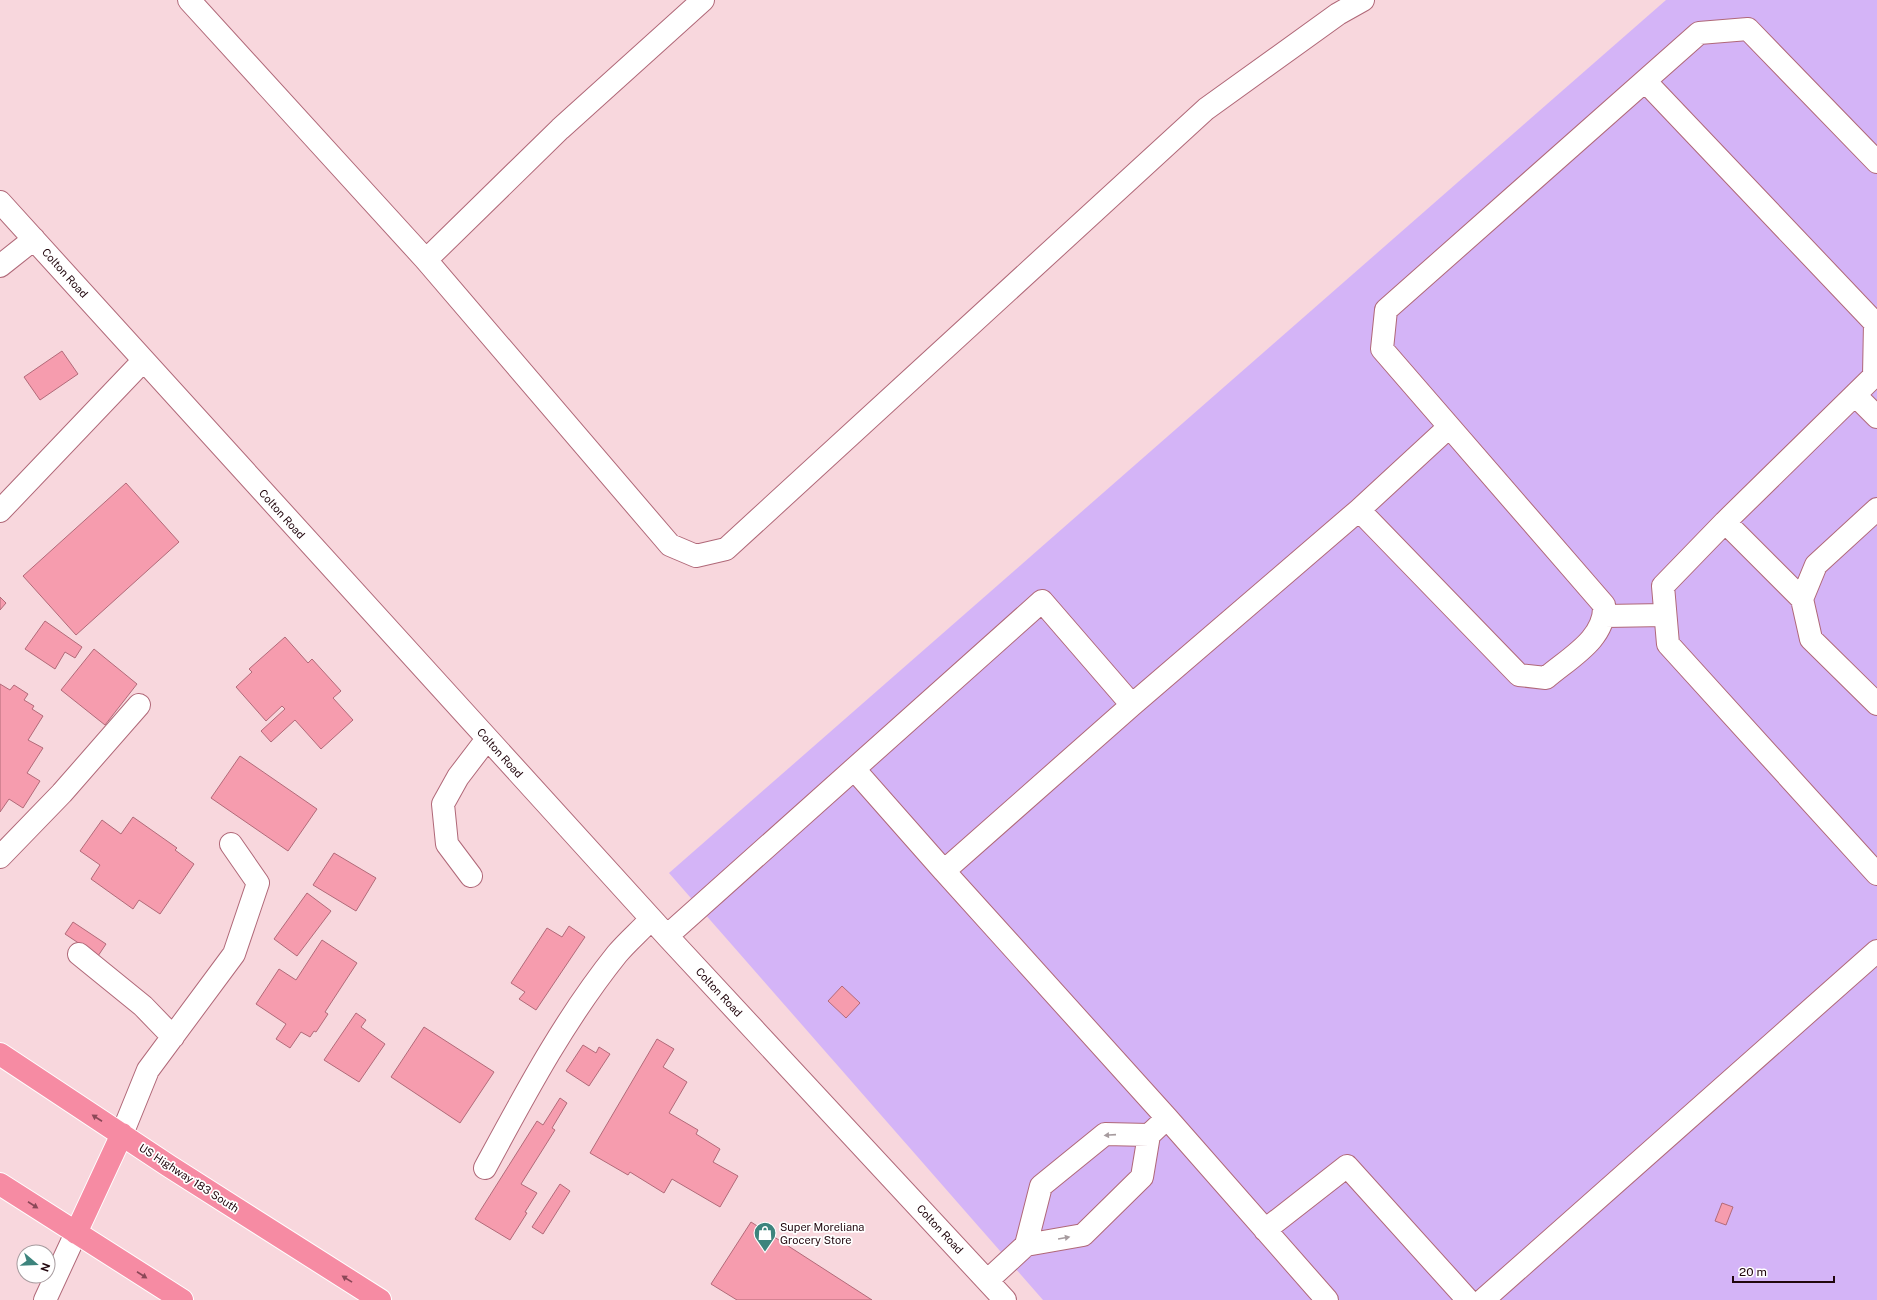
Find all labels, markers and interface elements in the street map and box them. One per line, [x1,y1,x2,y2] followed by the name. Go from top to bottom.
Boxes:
[40,246,90,300] street label: Colton Road
[257,487,307,541] street label: Colton Road
[475,726,525,780] street label: Colton Road
[693,965,745,1019] street label: Colton Road
[91,1114,103,1121] one-way arrow
[1104,1131,1116,1138] one-way arrow
[137,1141,241,1215] street label: US Highway 183 South
[28,1201,38,1209] one-way arrow
[914,1202,966,1256] street label: Colton Road
[752,1220,778,1253] shop icon: Super Moreliana Grocery Store
[780,1221,864,1246] place label: Super Moreliana Grocery Store
[1058,1235,1070,1241] one-way arrow
[16,1244,56,1284] north arrow
[1733,1258,1834,1284] scale bar
[38,1261,53,1273] text: N
[1739,1265,1767,1279] text: 20 m
[137,1271,148,1279] one-way arrow
[342,1275,352,1283] one-way arrow

